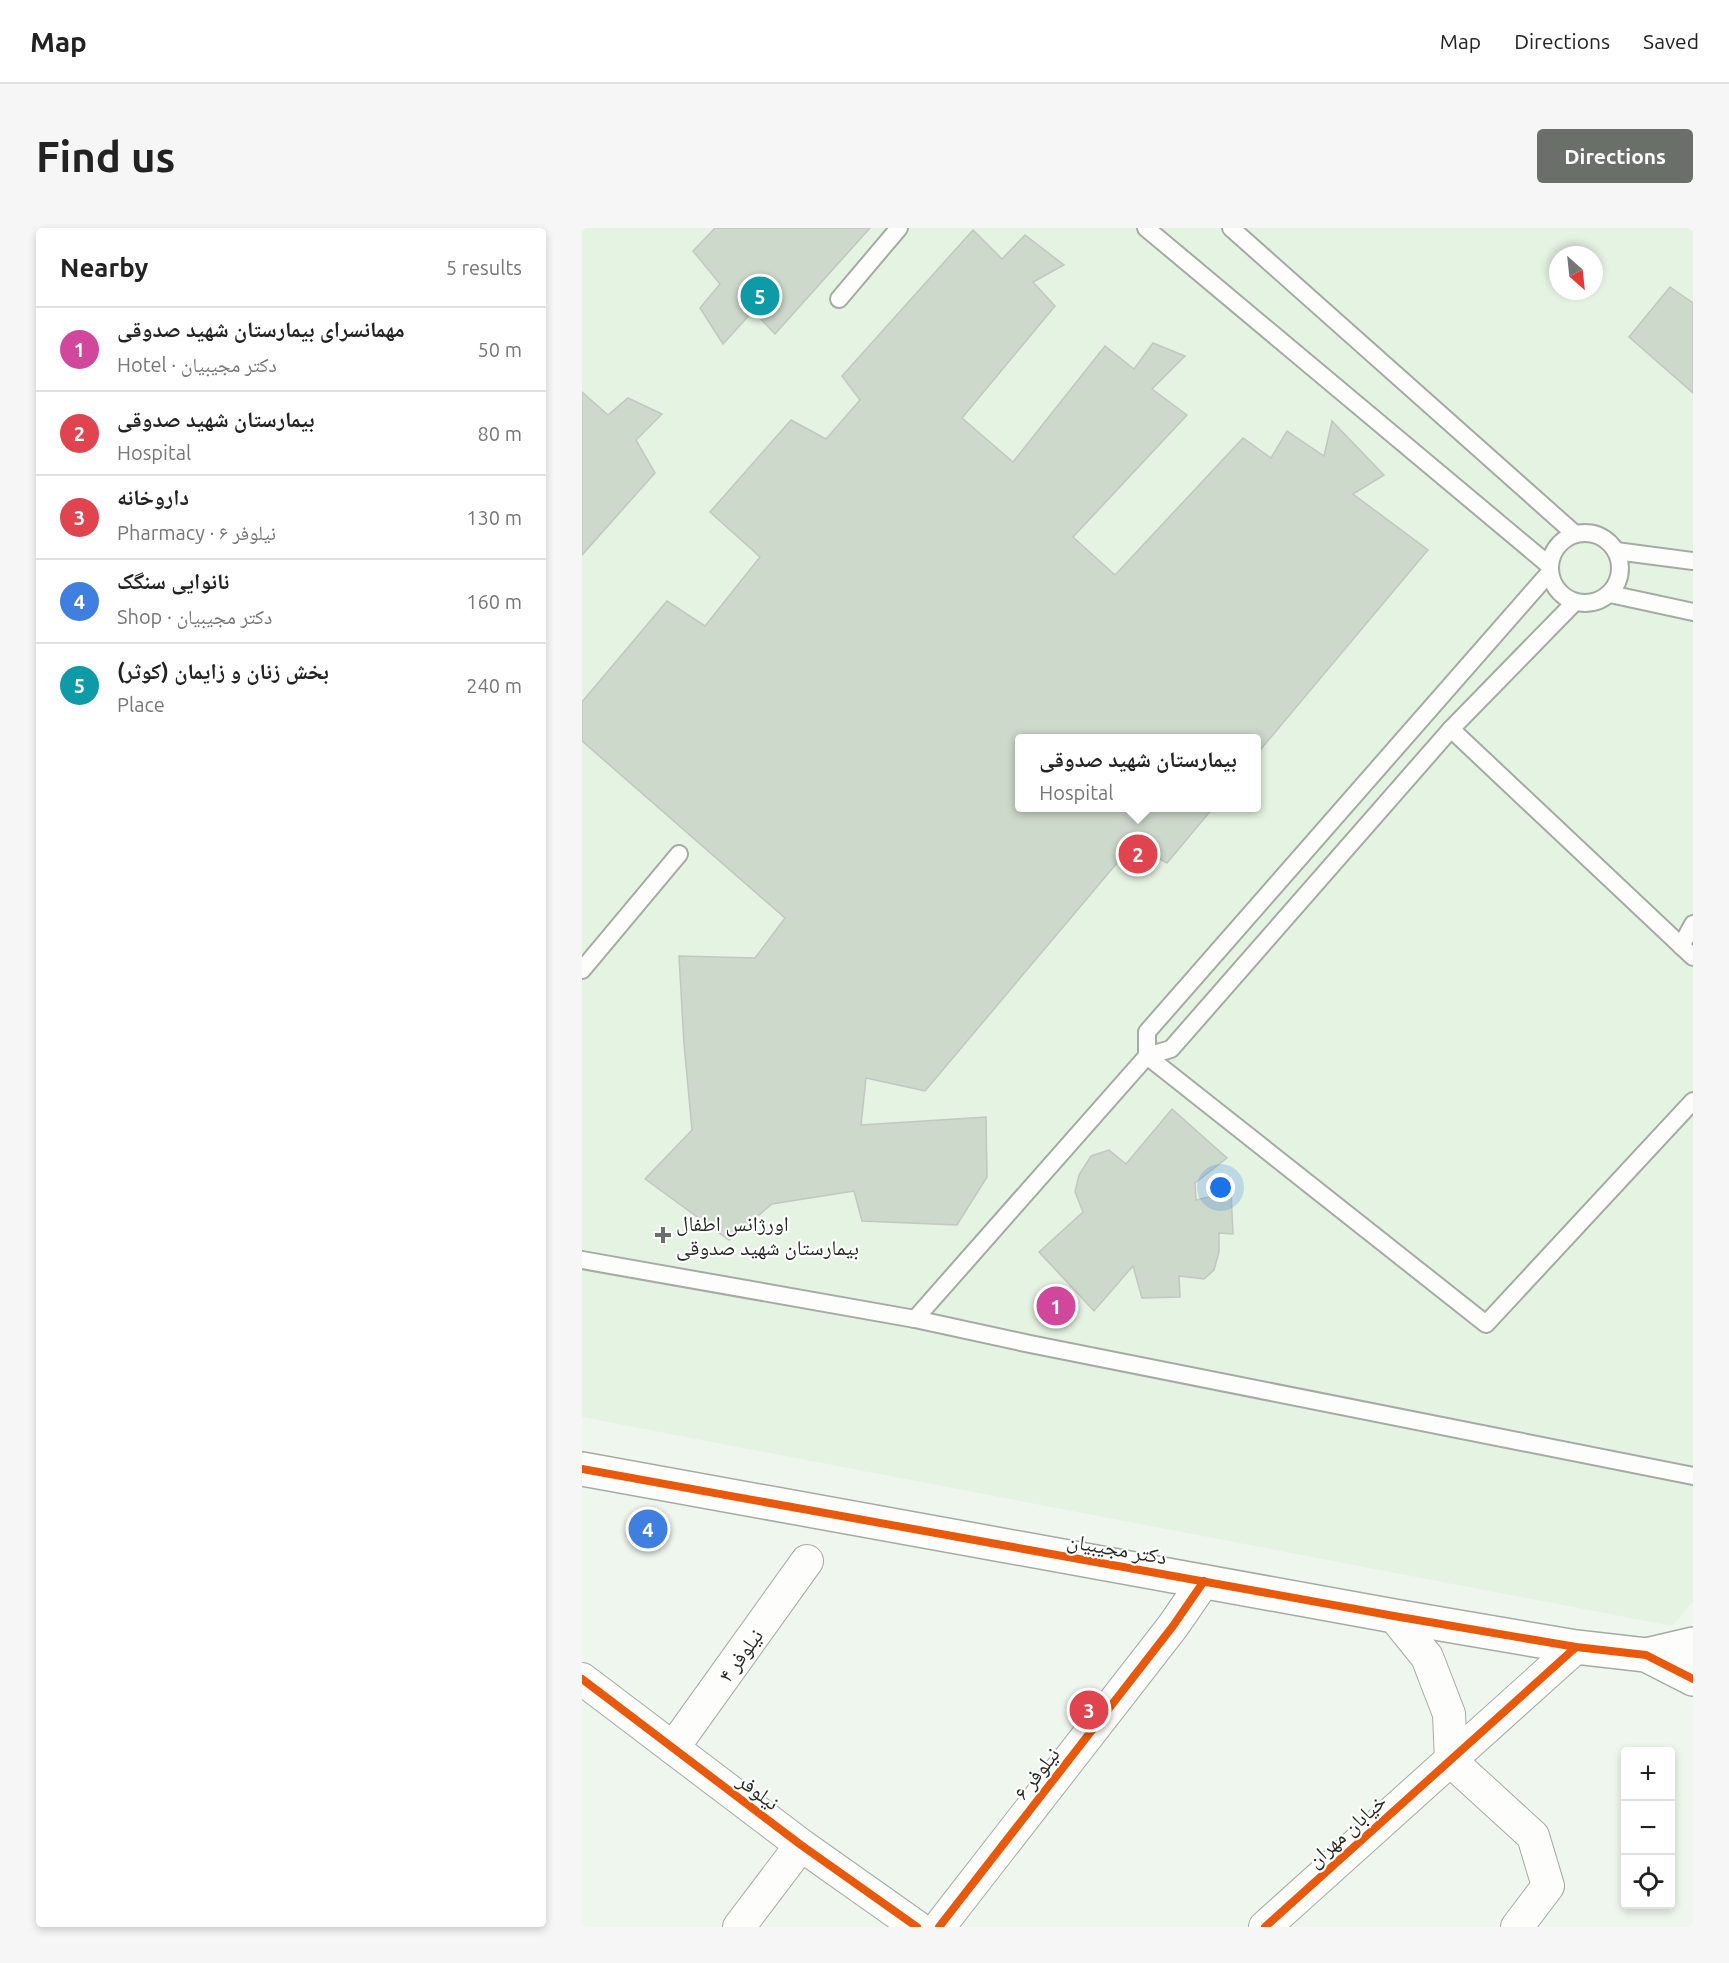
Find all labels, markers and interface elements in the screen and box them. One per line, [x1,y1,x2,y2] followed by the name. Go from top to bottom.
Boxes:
[30,26,87,57] text: Map
[1440,29,1481,53] text: Map
[1514,29,1610,53] text: Directions
[1643,29,1699,53] text: Saved
[1537,129,1693,183] button: Directions
[36,133,175,180] text: Find us
[1549,246,1603,300] north arrow
[60,253,148,282] text: Nearby
[446,256,522,279] text: 5 results
[740,274,780,318] pin: 5
[117,316,405,341] text: مهمانسرای بیمارستان شهید صدوقی
[74,338,85,361] text: 1
[478,338,522,361] text: 50 m
[117,353,277,376] text: Hotel · دکتر مجیبیان
[117,406,314,431] text: بیمارستان شهید صدوقی
[74,422,85,445] text: 2
[478,422,522,445] text: 80 m
[117,441,191,464] text: Hospital
[117,484,189,509] text: داروخانه
[74,506,85,529] text: 3
[466,506,522,529] text: 130 m
[117,521,276,544] text: Pharmacy · نیلوفر ۶
[117,568,229,593] text: نانوایی سنگک
[74,590,85,613] text: 4
[466,590,522,613] text: 160 m
[117,605,272,628] text: Shop · دکتر مجیبیان
[117,658,329,683] text: بخش زنان و زایمان (کوثر)
[74,674,85,697] text: 5
[466,674,522,697] text: 240 m
[117,693,165,716] text: Place
[1015,734,1261,812] popup
[1039,746,1237,771] text: بیمارستان شهید صدوقی
[1039,781,1114,804] text: Hospital
[1118,832,1158,876] pin: 2
[1206,1173,1235,1202] your location
[676,1211,859,1261] place label: اورژانس اطفال بیمارستان شهید صدوقی
[654,1226,672,1244] marker: اورژانس اطفال بیمارستان شهید صدوقی
[1036,1284,1076,1328] pin: 1
[628,1506,668,1552] pin: 4
[1065,1527,1169,1570] street label: دکتر مجیبیان
[713,1624,768,1686] street label: نیلوفر ۴
[1070,1688,1108,1732] pin: 3
[1008,1742,1064,1804] street label: نیلوفر ۶
[1621,1747,1675,1909] map controls
[1621,1747,1675,1801] button: +
[733,1767,784,1815] street label: نیلوفر
[1302,1788,1391,1872] street label: خیابان مهران
[1621,1801,1675,1855] button: −
[1621,1855,1675,1909] button: locate

